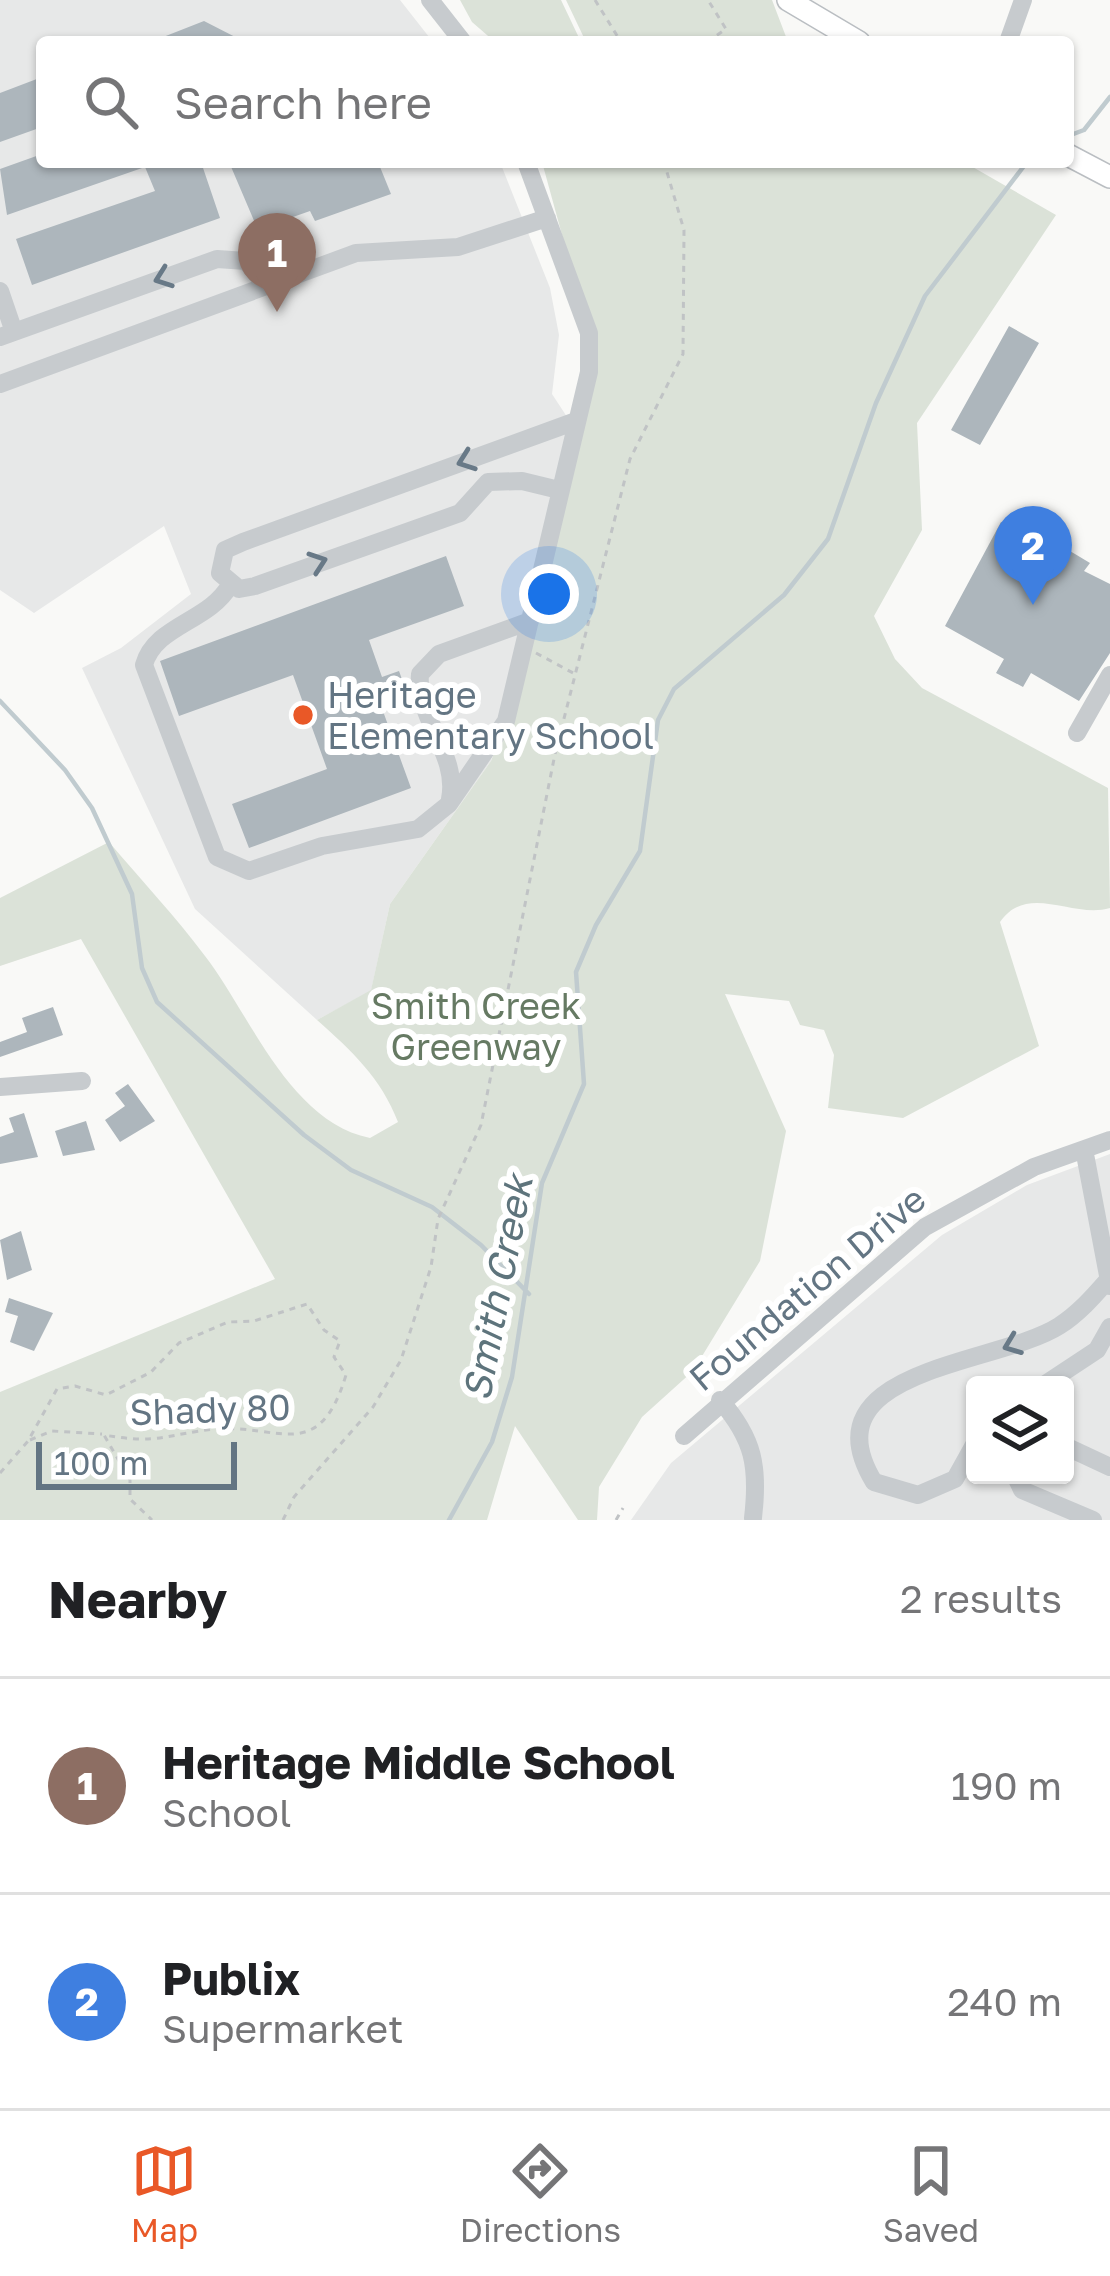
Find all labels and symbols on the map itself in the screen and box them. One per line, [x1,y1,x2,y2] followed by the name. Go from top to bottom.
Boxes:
[238,213,316,312] pin: 1
[153,264,174,288] one-way arrow
[457,447,478,471] one-way arrow
[994,506,1072,605] pin: 2
[306,552,327,576] one-way arrow
[519,564,579,624] your location
[327,673,654,757] place label: Heritage Elementary School
[290,702,316,728] marker: Heritage Elementary School
[371,984,581,1068] park label: Smith Creek Greenway
[452,1168,543,1404] water label: Smith Creek
[680,1177,934,1399] street label: Foundation Drive
[1002,1330,1023,1355] one-way arrow
[129,1385,291,1433] street label: Shady 80
[36,1436,237,1489] scale bar

